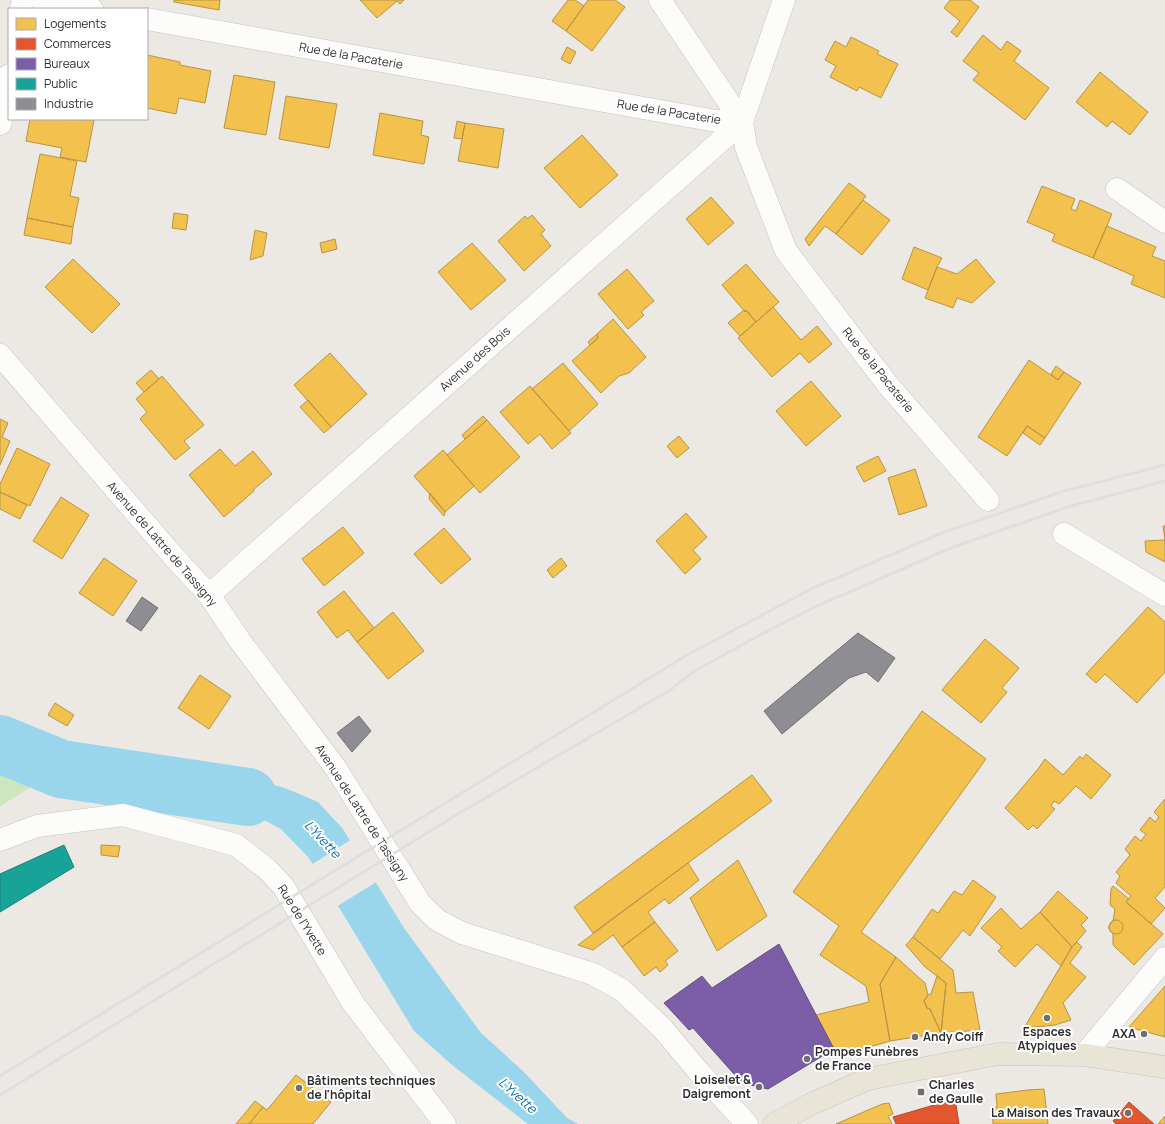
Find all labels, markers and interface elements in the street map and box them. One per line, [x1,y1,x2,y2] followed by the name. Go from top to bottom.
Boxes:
[8,8,148,120] legend
[44,15,106,32] text: Logements
[44,35,111,52] text: Commerces
[298,38,404,73] street label: Rue de la Pacaterie
[44,55,90,72] text: Bureaux
[44,75,78,92] text: Public
[44,95,93,112] text: Industrie
[616,95,722,128] street label: Rue de la Pacaterie
[436,322,514,395] street label: Avenue des Bois
[839,323,918,416] street label: Rue de la Pacaterie
[103,478,222,610] street label: Avenue de Lattre de Tassigny
[312,741,414,885] street label: Avenue de Lattre de Tassigny
[301,816,346,863] water label: L'Yvette
[274,881,331,958] street label: Rue de l'Yvette
[1042,1013,1052,1023] marker: Espaces Atypiques
[1018,1023,1077,1054] place label: Espaces Atypiques
[1112,1025,1136,1042] place label: AXA
[923,1028,984,1045] place label: Andy Coiff
[1139,1029,1149,1039] marker: AXA
[910,1032,920,1042] marker: Andy Coiff
[815,1043,919,1074] place label: Pompes Funèbres de France
[802,1054,812,1064] marker: Pompes Funèbres de France
[682,1071,751,1102] place label: Loiselet & Daigremont
[307,1072,436,1103] place label: Bâtiments techniques de l'hôpital
[495,1073,542,1118] water label: L'Yvette
[929,1076,983,1107] place label: Charles de Gaulle
[754,1082,764,1092] marker: Loiselet & Daigremont
[294,1083,304,1093] marker: Bâtiments techniques de l'hôpital
[916,1087,926,1097] marker: Charles de Gaulle
[991,1104,1120,1121] place label: La Maison des Travaux
[1123,1108,1133,1118] marker: La Maison des Travaux

